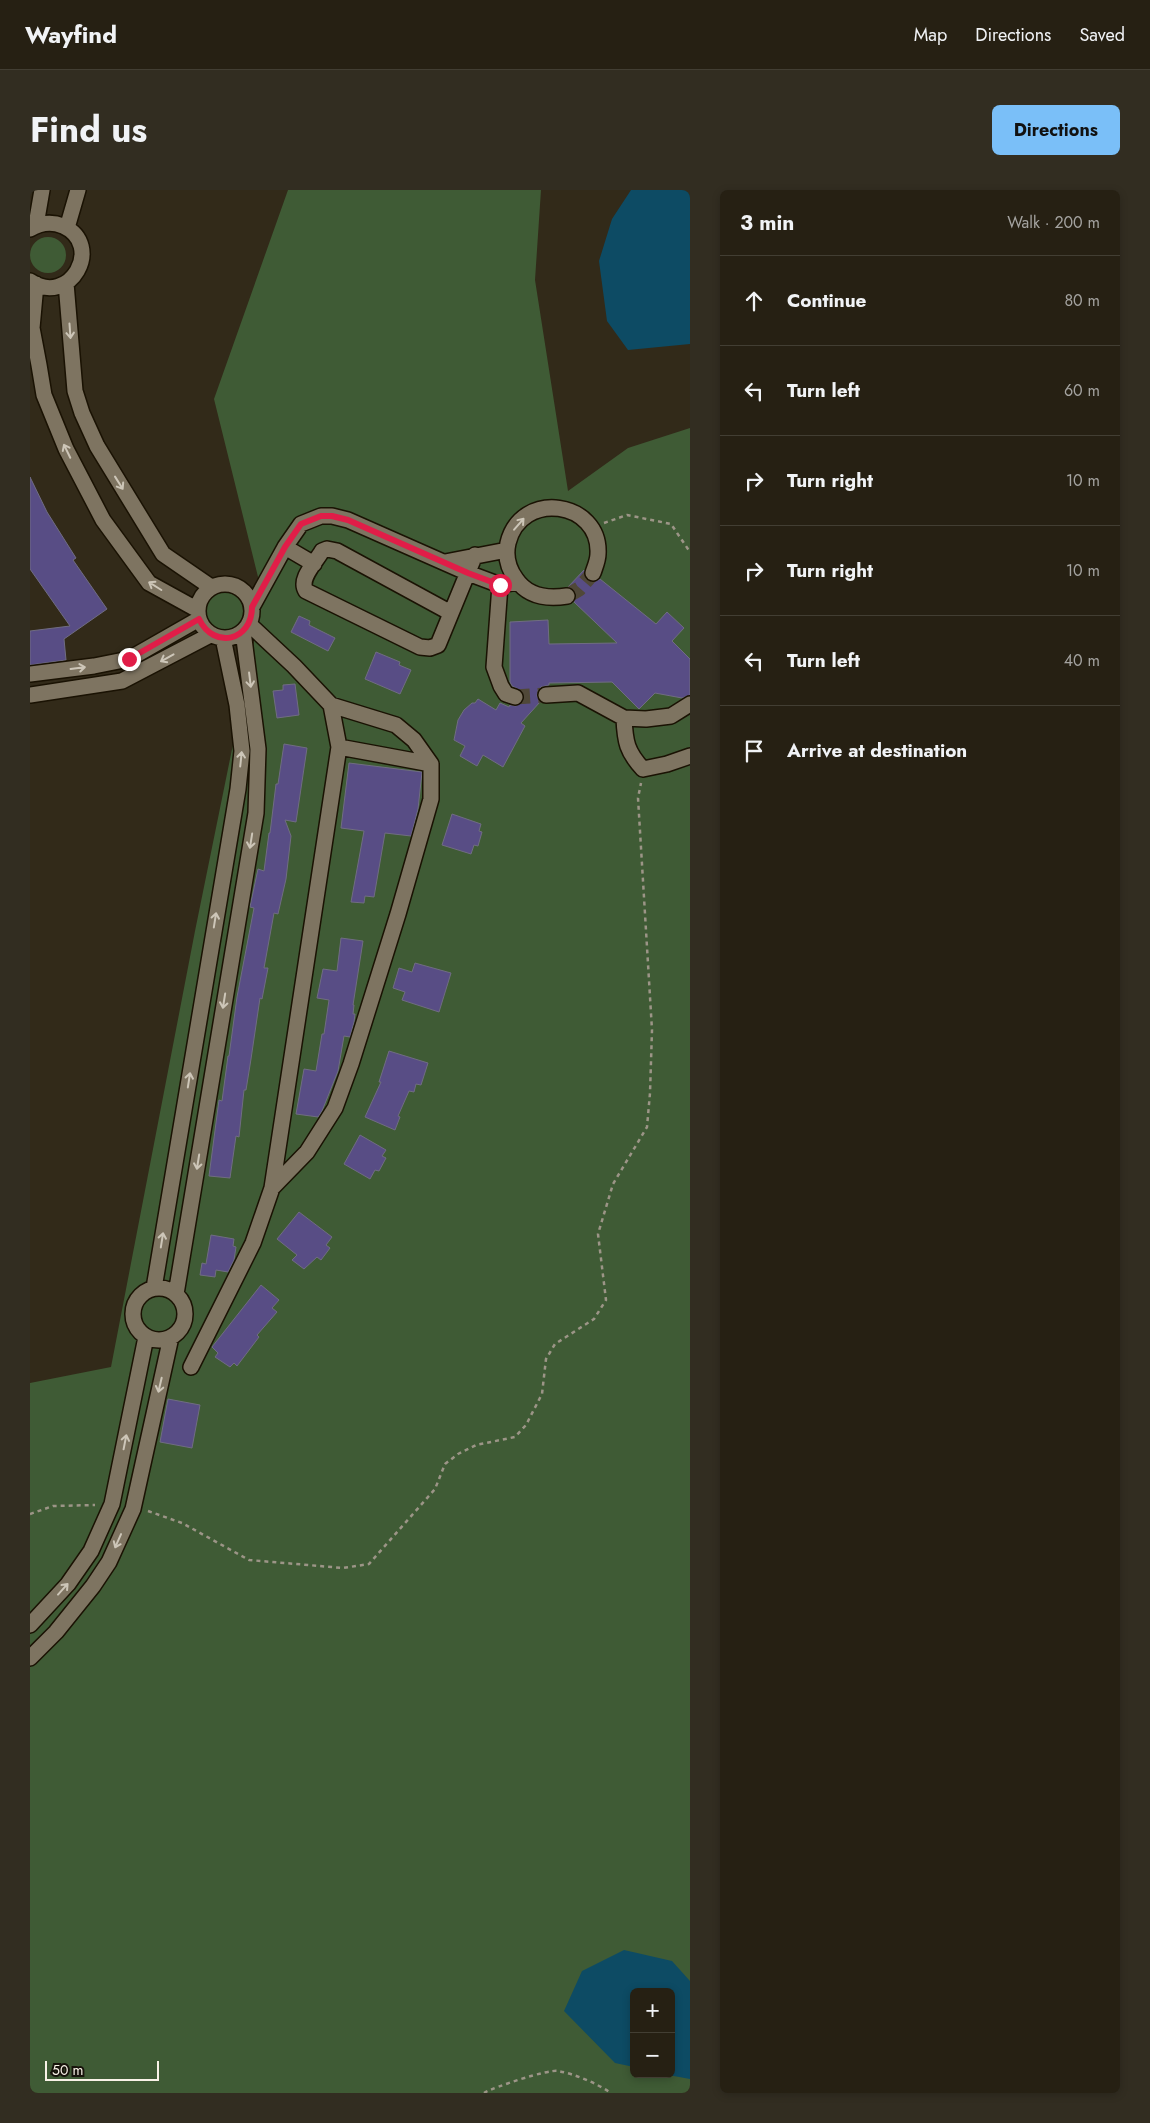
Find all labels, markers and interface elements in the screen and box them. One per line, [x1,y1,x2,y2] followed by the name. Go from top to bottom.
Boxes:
[25,17,117,52] text: Wayfind
[914,22,947,48] text: Map
[975,22,1051,48] text: Directions
[1079,22,1125,48] text: Saved
[30,105,147,155] text: Find us
[992,105,1120,155] button: Directions
[740,208,794,238] text: 3 min
[1007,211,1100,234] text: Walk · 200 m
[740,287,768,315] icon: ahead
[787,287,866,314] text: Continue
[1064,289,1100,312] text: 80 m
[65,323,74,339] one-way arrow
[740,377,768,405] icon: left
[787,377,860,404] text: Turn left
[1064,379,1100,402] text: 60 m
[62,444,71,459] one-way arrow
[740,467,768,495] icon: right
[787,467,873,494] text: Turn right
[1066,469,1100,492] text: 10 m
[114,476,124,490] one-way arrow
[513,517,524,530] one-way arrow
[740,557,768,585] icon: right
[787,557,873,584] text: Turn right
[1066,559,1100,582] text: 10 m
[489,574,512,597] route start
[149,581,163,591] one-way arrow
[740,647,768,675] icon: left
[787,647,860,674] text: Turn left
[118,648,141,671] route end
[1064,649,1100,672] text: 40 m
[160,653,175,663] one-way arrow
[70,663,86,673] one-way arrow
[245,671,255,687] one-way arrow
[740,737,768,765] icon: arrive
[787,737,967,764] text: Arrive at destination
[236,752,246,768] one-way arrow
[246,833,256,849] one-way arrow
[211,912,221,928] one-way arrow
[219,993,229,1009] one-way arrow
[184,1072,194,1088] one-way arrow
[192,1153,202,1169] one-way arrow
[158,1233,168,1249] one-way arrow
[155,1376,164,1392] one-way arrow
[121,1434,131,1450] one-way arrow
[113,1533,123,1548] one-way arrow
[57,1583,69,1596] one-way arrow
[630,1988,675,2078] map controls
[630,1988,675,2033] button: +
[630,2033,675,2078] button: −
[45,2058,159,2081] scale bar
[52,2060,83,2080] text: 50 m

